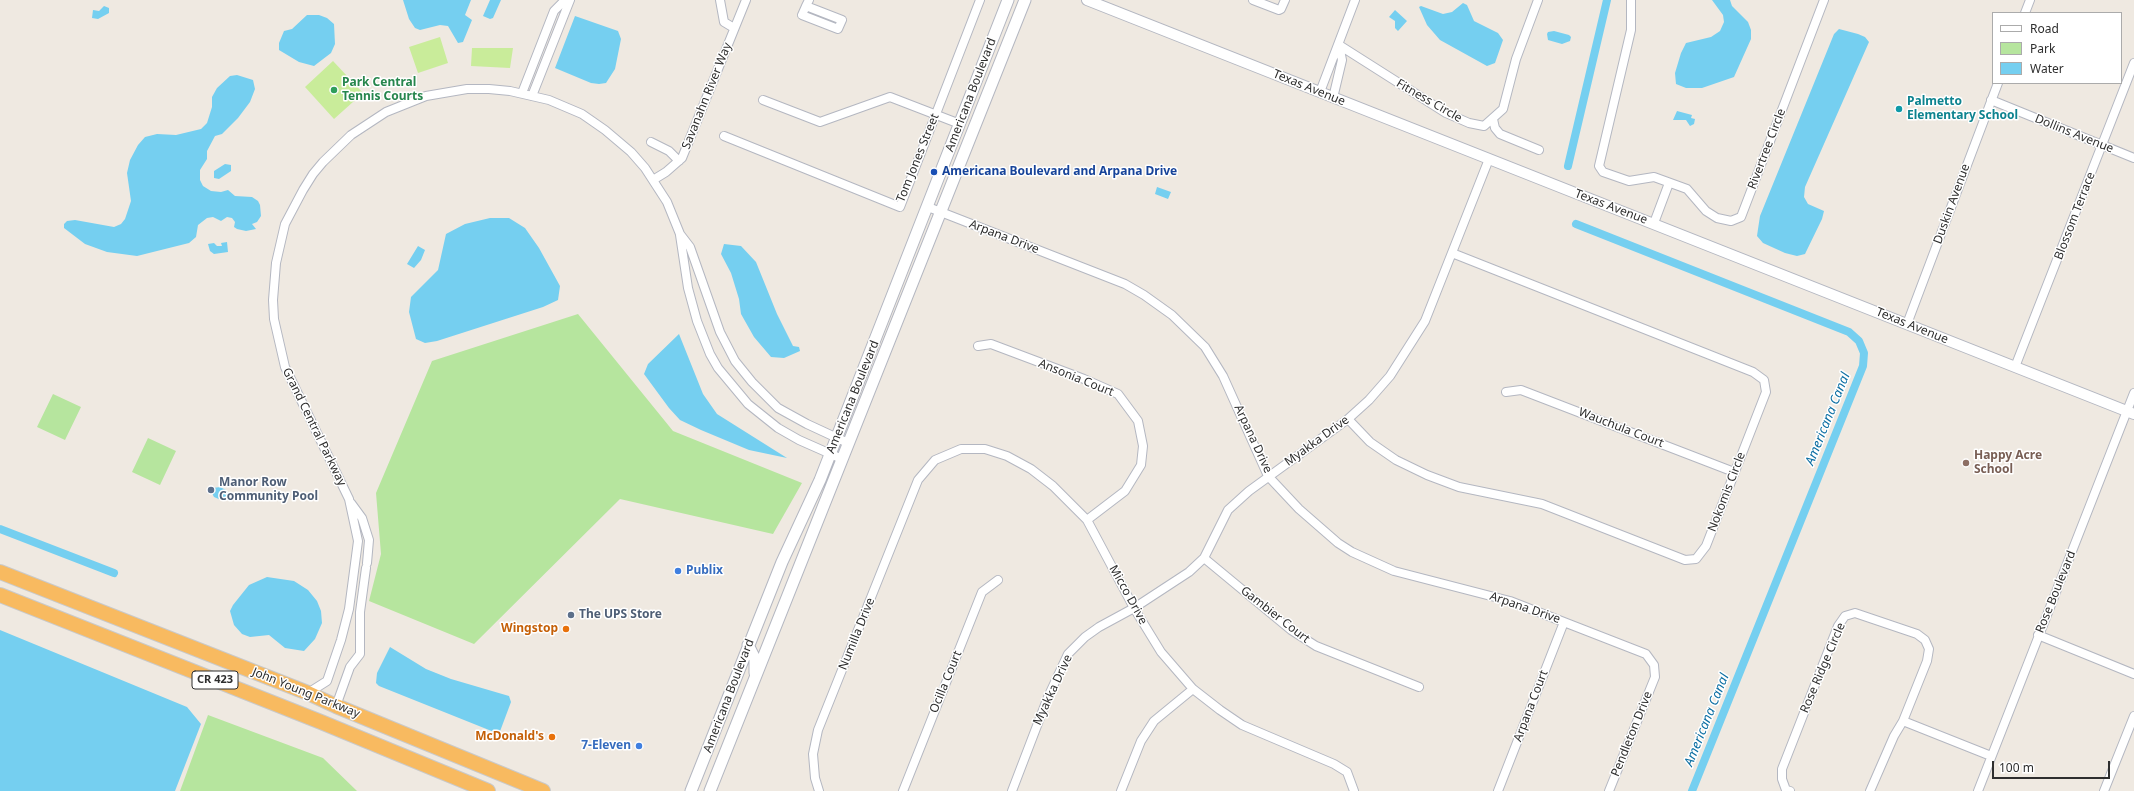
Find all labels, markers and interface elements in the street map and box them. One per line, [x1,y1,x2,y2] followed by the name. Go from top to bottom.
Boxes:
[1992,12,2122,84] legend
[2030,20,2059,37] text: Road
[943,36,999,154] street label: Americana Boulevard
[2030,40,2055,57] text: Park
[679,41,735,151] street label: Savanahn River Way
[2030,60,2064,77] text: Water
[1271,67,1347,109] street label: Texas Avenue
[342,76,423,104] place label: Park Central Tennis Courts
[1394,76,1464,126] street label: Fitness Circle
[329,85,339,95] marker: Park Central Tennis Courts
[1907,95,2018,123] place label: Palmetto Elementary School
[1894,104,1904,114] marker: Palmetto Elementary School
[1745,107,1789,191] street label: Rivertree Circle
[894,111,942,205] street label: Tom Jones Street
[2032,112,2116,156] street label: Dollins Avenue
[1931,162,1973,246] street label: Duskin Avenue
[942,165,1177,179] place label: Americana Boulevard and Arpana Drive
[929,167,939,177] marker: Americana Boulevard and Arpana Drive
[2052,170,2098,262] street label: Blossom Terrace
[1573,187,1649,227] street label: Texas Avenue
[967,217,1041,257] street label: Arpana Drive
[1874,305,1950,347] street label: Texas Avenue
[824,338,882,456] street label: Americana Boulevard
[1036,356,1116,400] street label: Ansonia Court
[279,366,349,488] street label: Grand Central Parkway
[1802,370,1854,468] water label: Americana Canal
[1231,403,1275,475] street label: Arpana Drive
[1576,405,1666,451] street label: Wauchula Court
[1282,413,1352,469] street label: Myakka Drive
[1974,449,2042,477] place label: Happy Acre School
[1705,450,1749,534] street label: Nokomis Circle
[1961,458,1971,468] marker: Happy Acre School
[219,476,318,504] place label: Manor Row Community Pool
[206,485,216,495] marker: Manor Row Community Pool
[2033,549,2079,635] street label: Rose Boulevard
[1106,563,1150,627] street label: Micco Drive
[686,564,723,578] place label: Publix
[673,566,683,576] marker: Publix
[1238,584,1312,646] street label: Gambier Court
[1488,589,1562,627] street label: Arpana Drive
[836,596,878,672] street label: Numilla Drive
[579,608,662,622] place label: The UPS Store
[566,610,576,620] marker: The UPS Store
[1798,621,1848,715] street label: Rose Ridge Circle
[501,622,558,636] place label: Wingstop
[561,624,571,634] marker: Wingstop
[701,637,757,755] street label: Americana Boulevard
[927,649,965,715] street label: Ocilla Court
[1030,652,1076,728] street label: Myakka Drive
[250,665,362,721] street label: John Young Parkway
[1511,668,1551,744] street label: Arpana Court
[192,671,238,689] road number: CR 423
[1681,671,1733,769] water label: Americana Canal
[1608,689,1656,779] street label: Pendleton Drive
[475,730,544,744] place label: McDonald's
[547,732,557,742] marker: McDonald's
[581,739,631,753] place label: 7-Eleven
[634,741,644,751] marker: 7-Eleven
[1994,753,2112,779] scale bar
[1999,759,2034,776] text: 100 m

